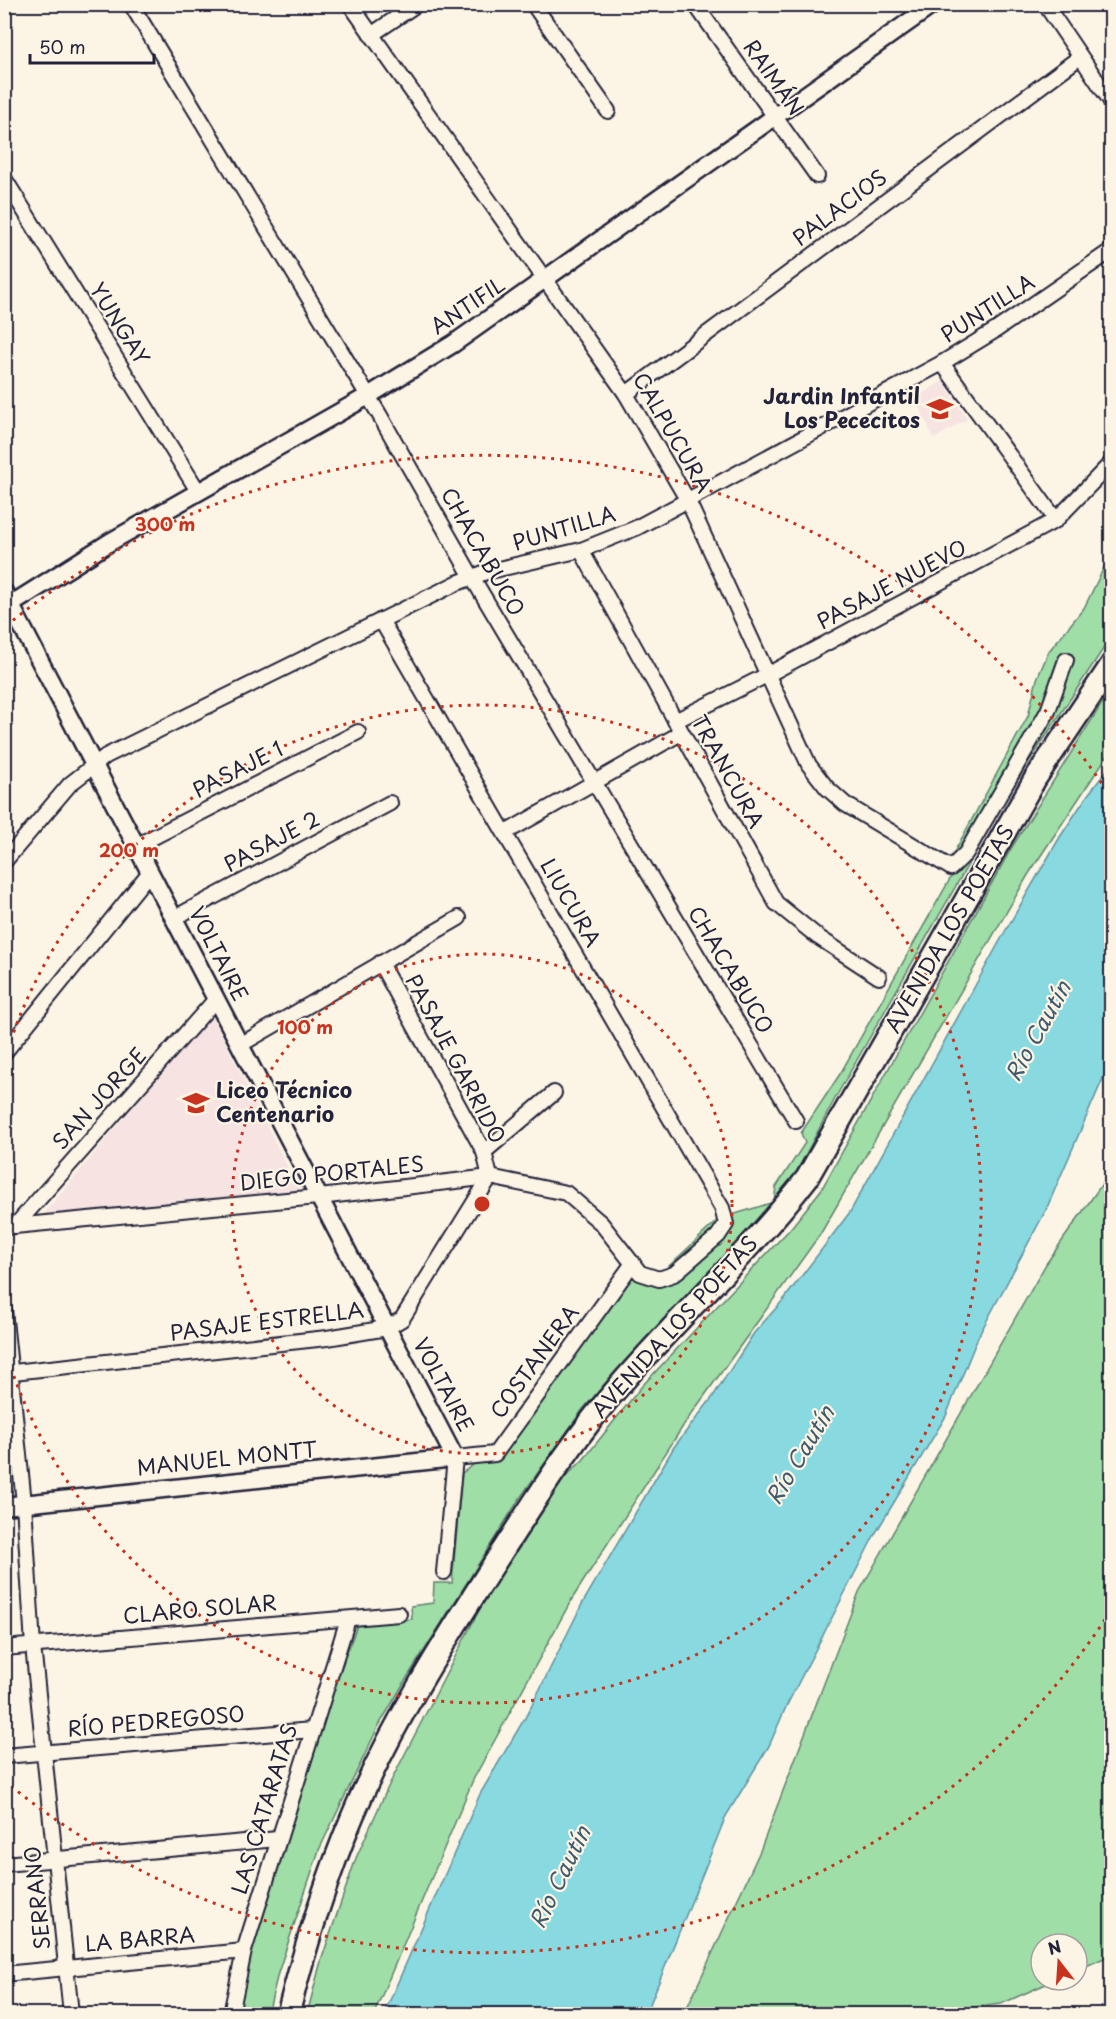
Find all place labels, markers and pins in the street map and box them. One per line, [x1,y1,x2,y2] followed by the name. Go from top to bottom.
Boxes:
[763,379,920,435] place label: Jardin Infantil Los Pececitos
[925,394,955,424] school or university icon: Jardin Infantil Los Pececitos
[216,1073,352,1129] place label: Liceo Técnico Centenario
[181,1088,211,1118] school or university icon: Liceo Técnico Centenario
[472,1194,492,1214] centre of rings

